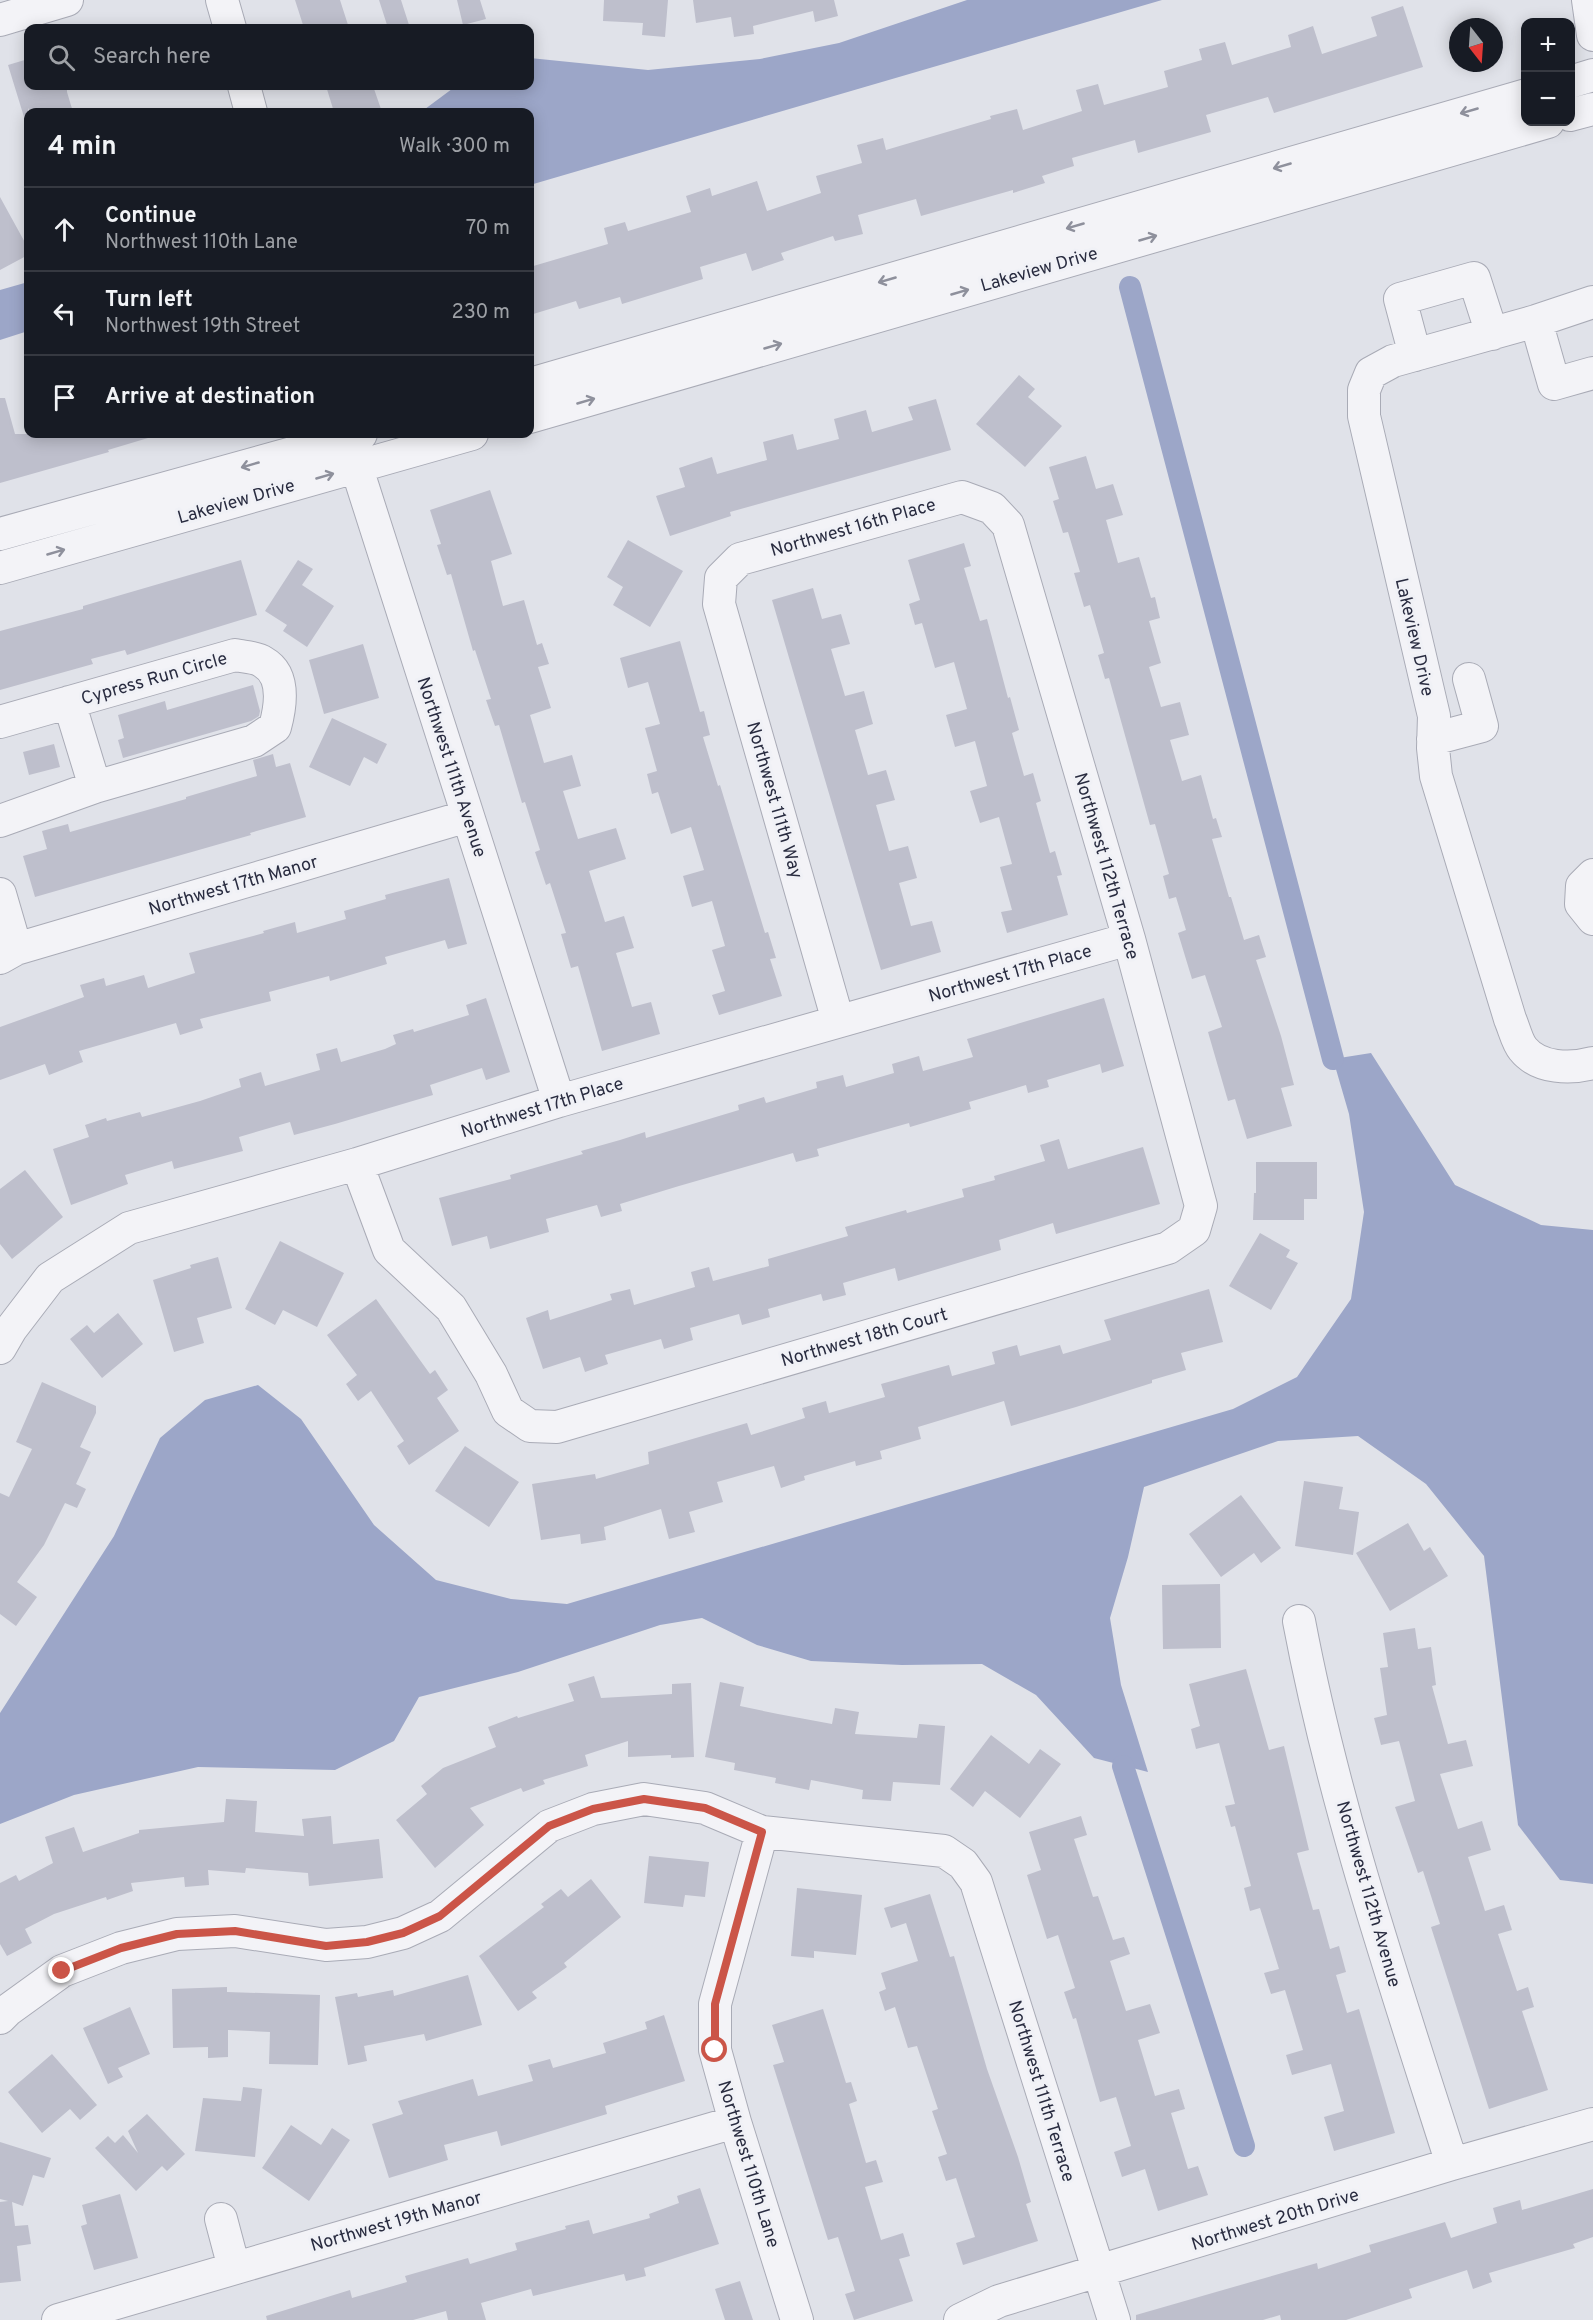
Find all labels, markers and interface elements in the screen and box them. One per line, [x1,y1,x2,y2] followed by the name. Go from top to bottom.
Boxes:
[1449,18,1503,72] north arrow
[1521,18,1575,126] map controls
[1521,18,1575,72] button: +
[24,24,534,90] search box
[45,41,78,74] icon: search
[93,44,211,71] text: Search here
[1521,72,1575,126] button: −
[1460,106,1479,117] one-way arrow
[48,131,117,164] text: 4 min
[399,134,510,160] text: Walk · 300 m
[1273,161,1292,172] one-way arrow
[105,203,196,230] text: Continue
[48,213,81,246] icon: ahead
[466,216,510,242] text: 70 m
[1066,221,1085,232] one-way arrow
[105,230,298,256] text: Northwest 110th Lane
[1138,232,1157,243] one-way arrow
[978,243,1101,298] street label: Lakeview Drive
[878,275,897,286] one-way arrow
[950,286,969,297] one-way arrow
[105,287,193,314] text: Turn left
[48,297,81,330] icon: left
[451,300,510,326] text: 230 m
[105,314,300,340] text: Northwest 19th Street
[763,340,782,351] one-way arrow
[48,381,81,414] icon: arrive
[105,384,315,411] text: Arrive at destination
[576,395,595,406] one-way arrow
[241,459,260,471] one-way arrow
[315,470,334,481] one-way arrow
[175,475,298,530] street label: Lakeview Drive
[768,494,939,563] street label: Northwest 16th Place
[46,546,65,557] one-way arrow
[1389,576,1438,699] street label: Lakeview Drive
[79,648,230,711] street label: Cypress Run Circle
[411,674,491,861] street label: Northwest 111th Avenue
[740,719,807,881] street label: Northwest 111th Way
[1068,770,1143,962] street label: Northwest 112th Terrace
[146,851,321,922] street label: Northwest 17th Manor
[926,940,1095,1009] street label: Northwest 17th Place
[458,1073,627,1144] street label: Northwest 17th Place
[778,1304,950,1373] street label: Northwest 18th Court
[1330,1799,1405,1990] street label: Northwest 112th Avenue
[48,1957,74,1983] route end
[1002,1998,1079,2185] street label: Northwest 111th Terrace
[701,2036,727,2062] route start
[711,2078,784,2251] street label: Northwest 110th Lane
[1189,2184,1362,2257] street label: Northwest 20th Drive
[308,2187,485,2258] street label: Northwest 19th Manor

